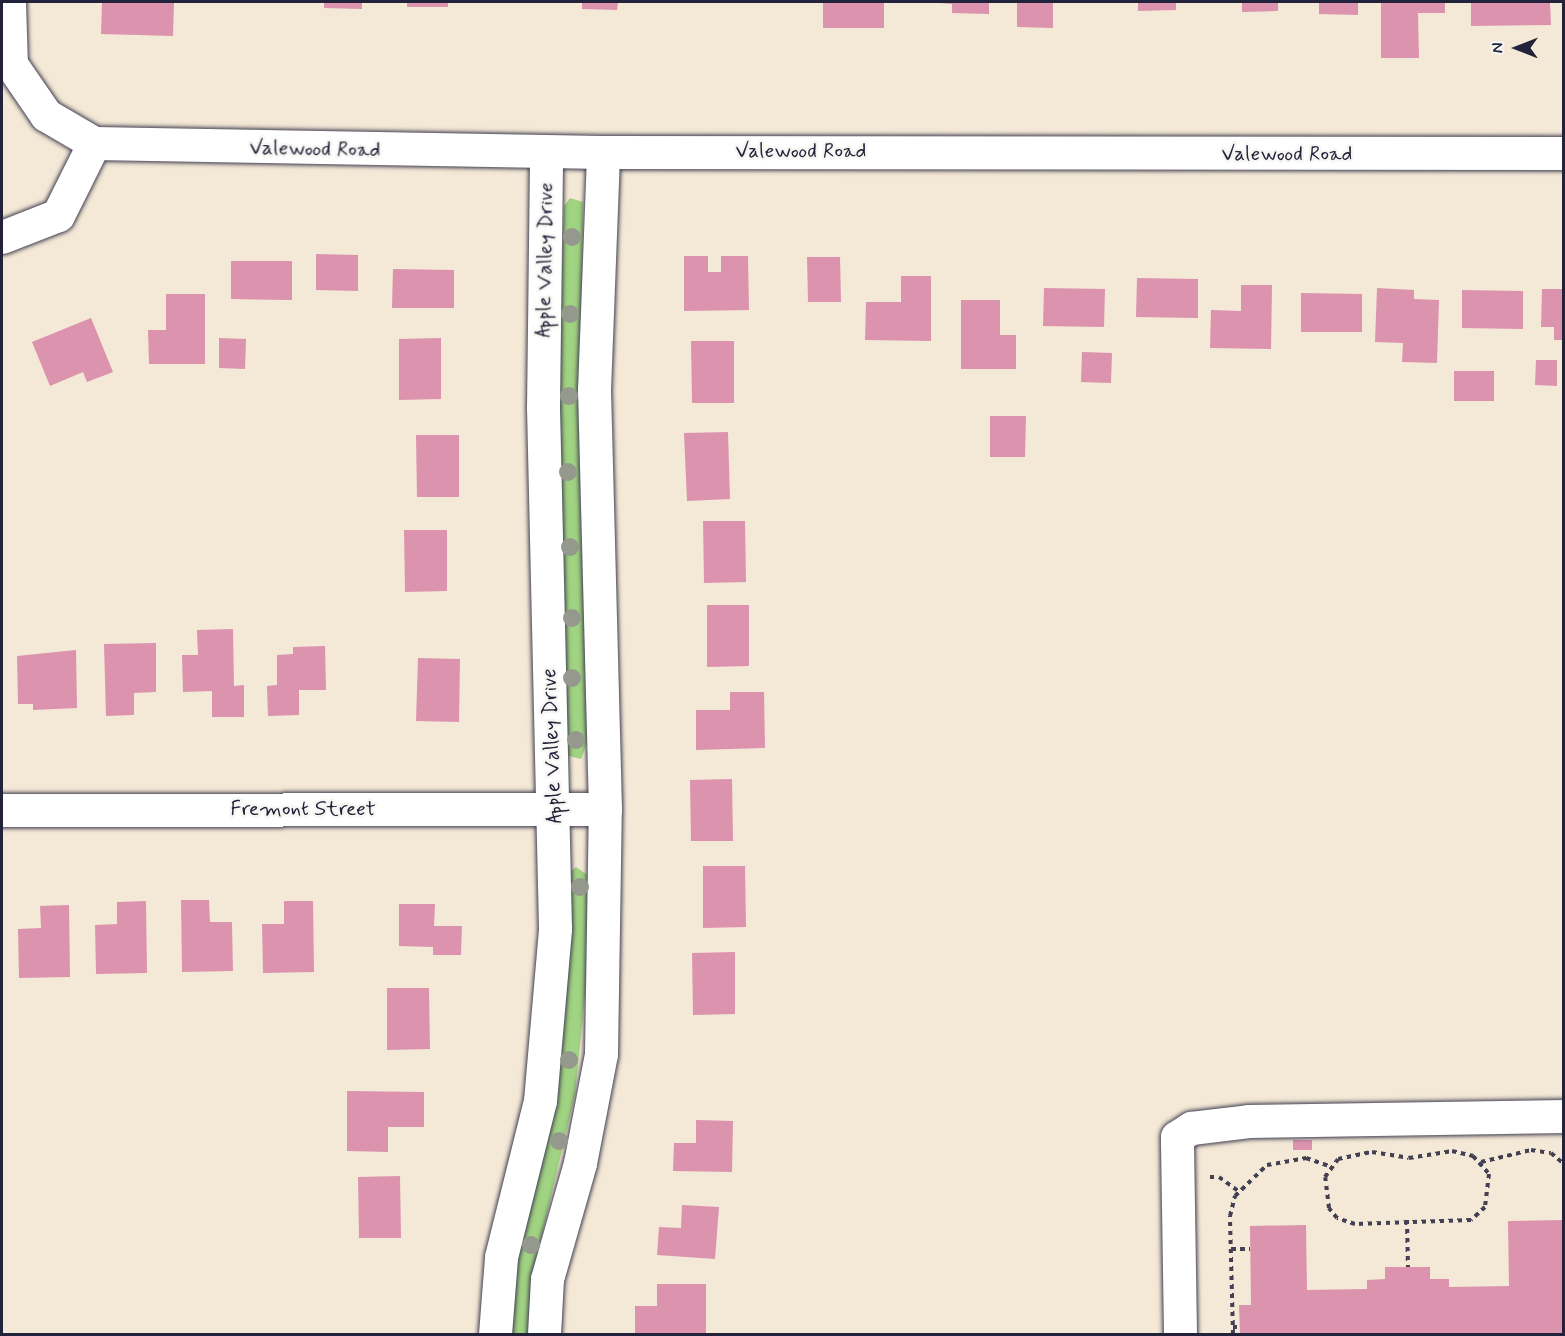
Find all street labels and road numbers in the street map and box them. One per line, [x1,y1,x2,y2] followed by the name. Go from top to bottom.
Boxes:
[250,135,380,163] street label: Valewood Road
[736,138,866,164] street label: Valewood Road
[1222,141,1352,167] street label: Valewood Road
[531,184,559,336] street label: Apple Valley Drive
[537,670,567,822] street label: Apple Valley Drive
[231,796,375,822] street label: Fremont Street

